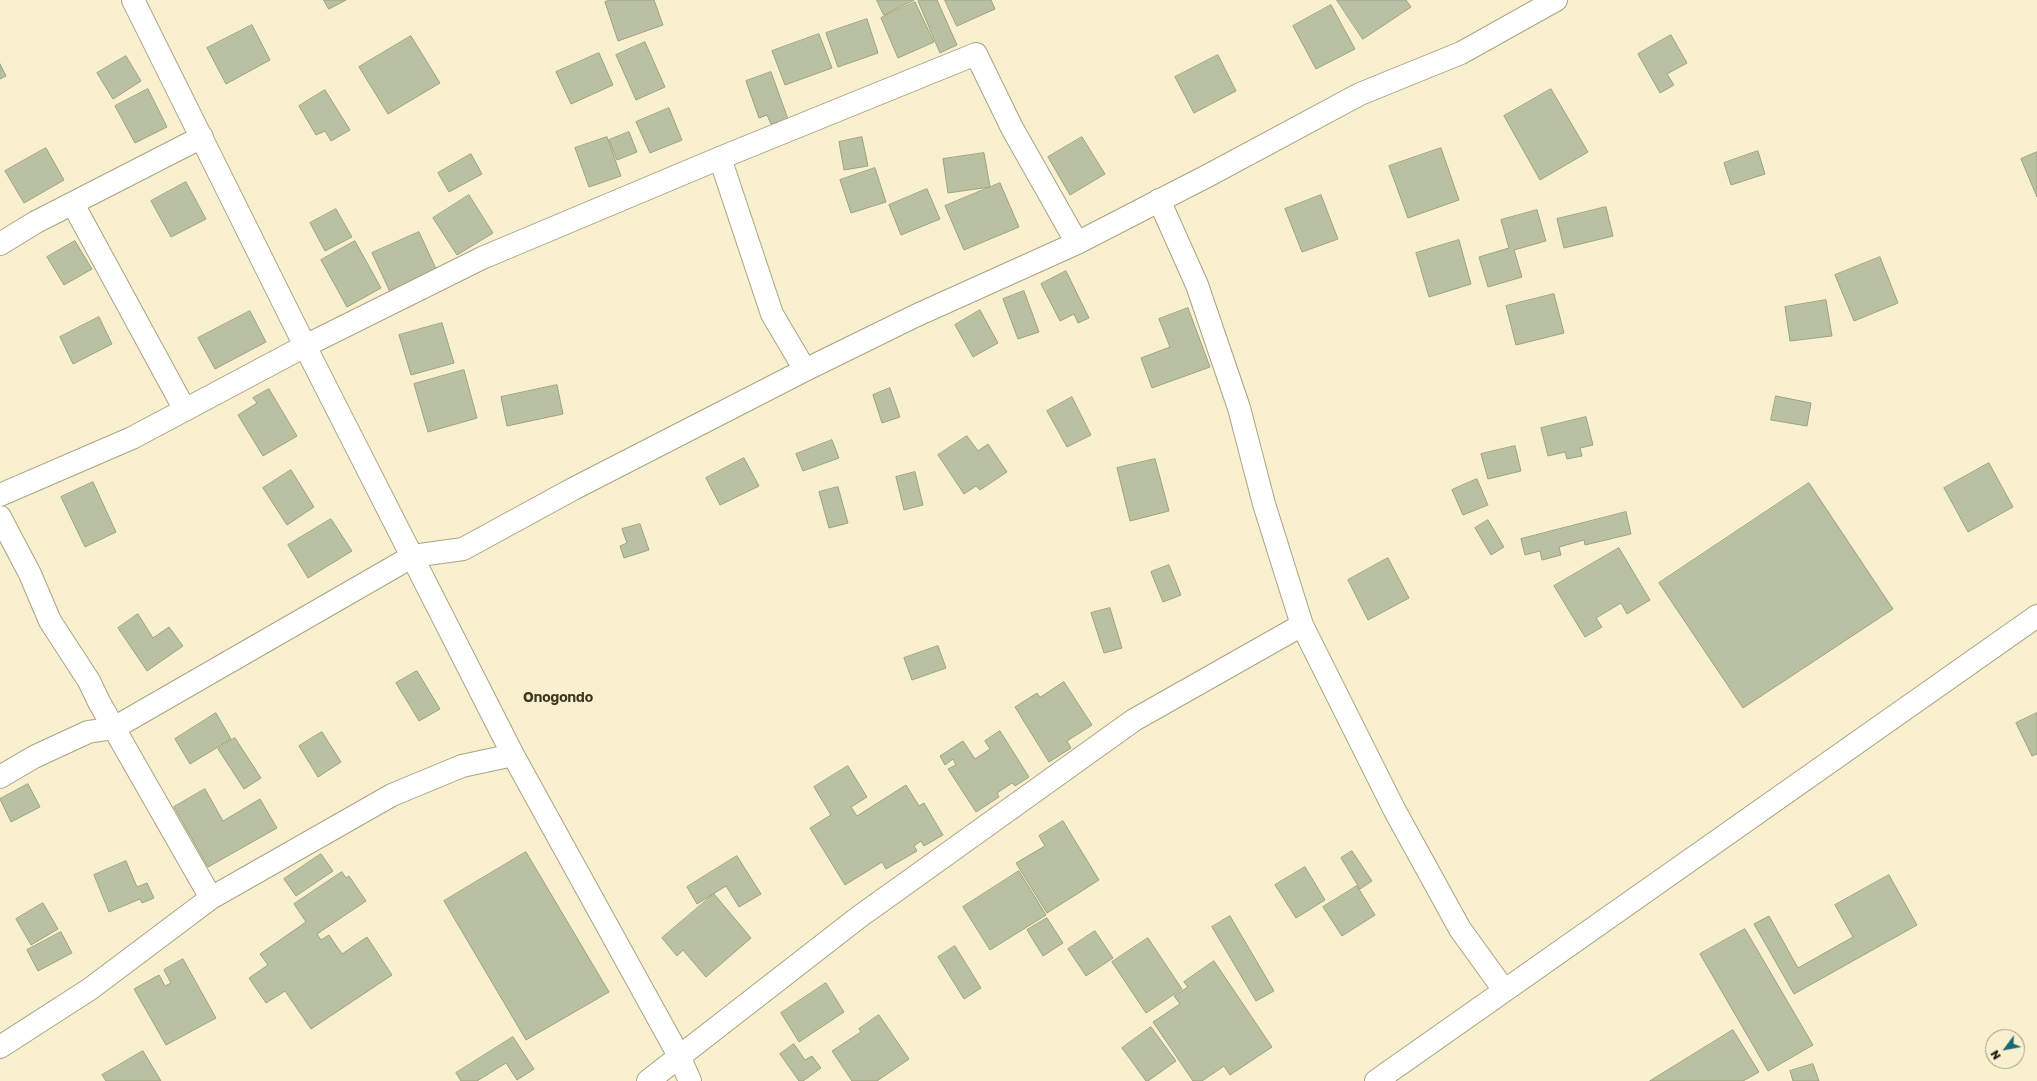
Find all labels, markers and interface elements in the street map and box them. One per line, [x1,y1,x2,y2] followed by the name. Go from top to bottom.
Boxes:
[523,690,593,706] district label: Onogondo
[1985,1029,2025,1069] north arrow
[1988,1048,2003,1062] text: N

